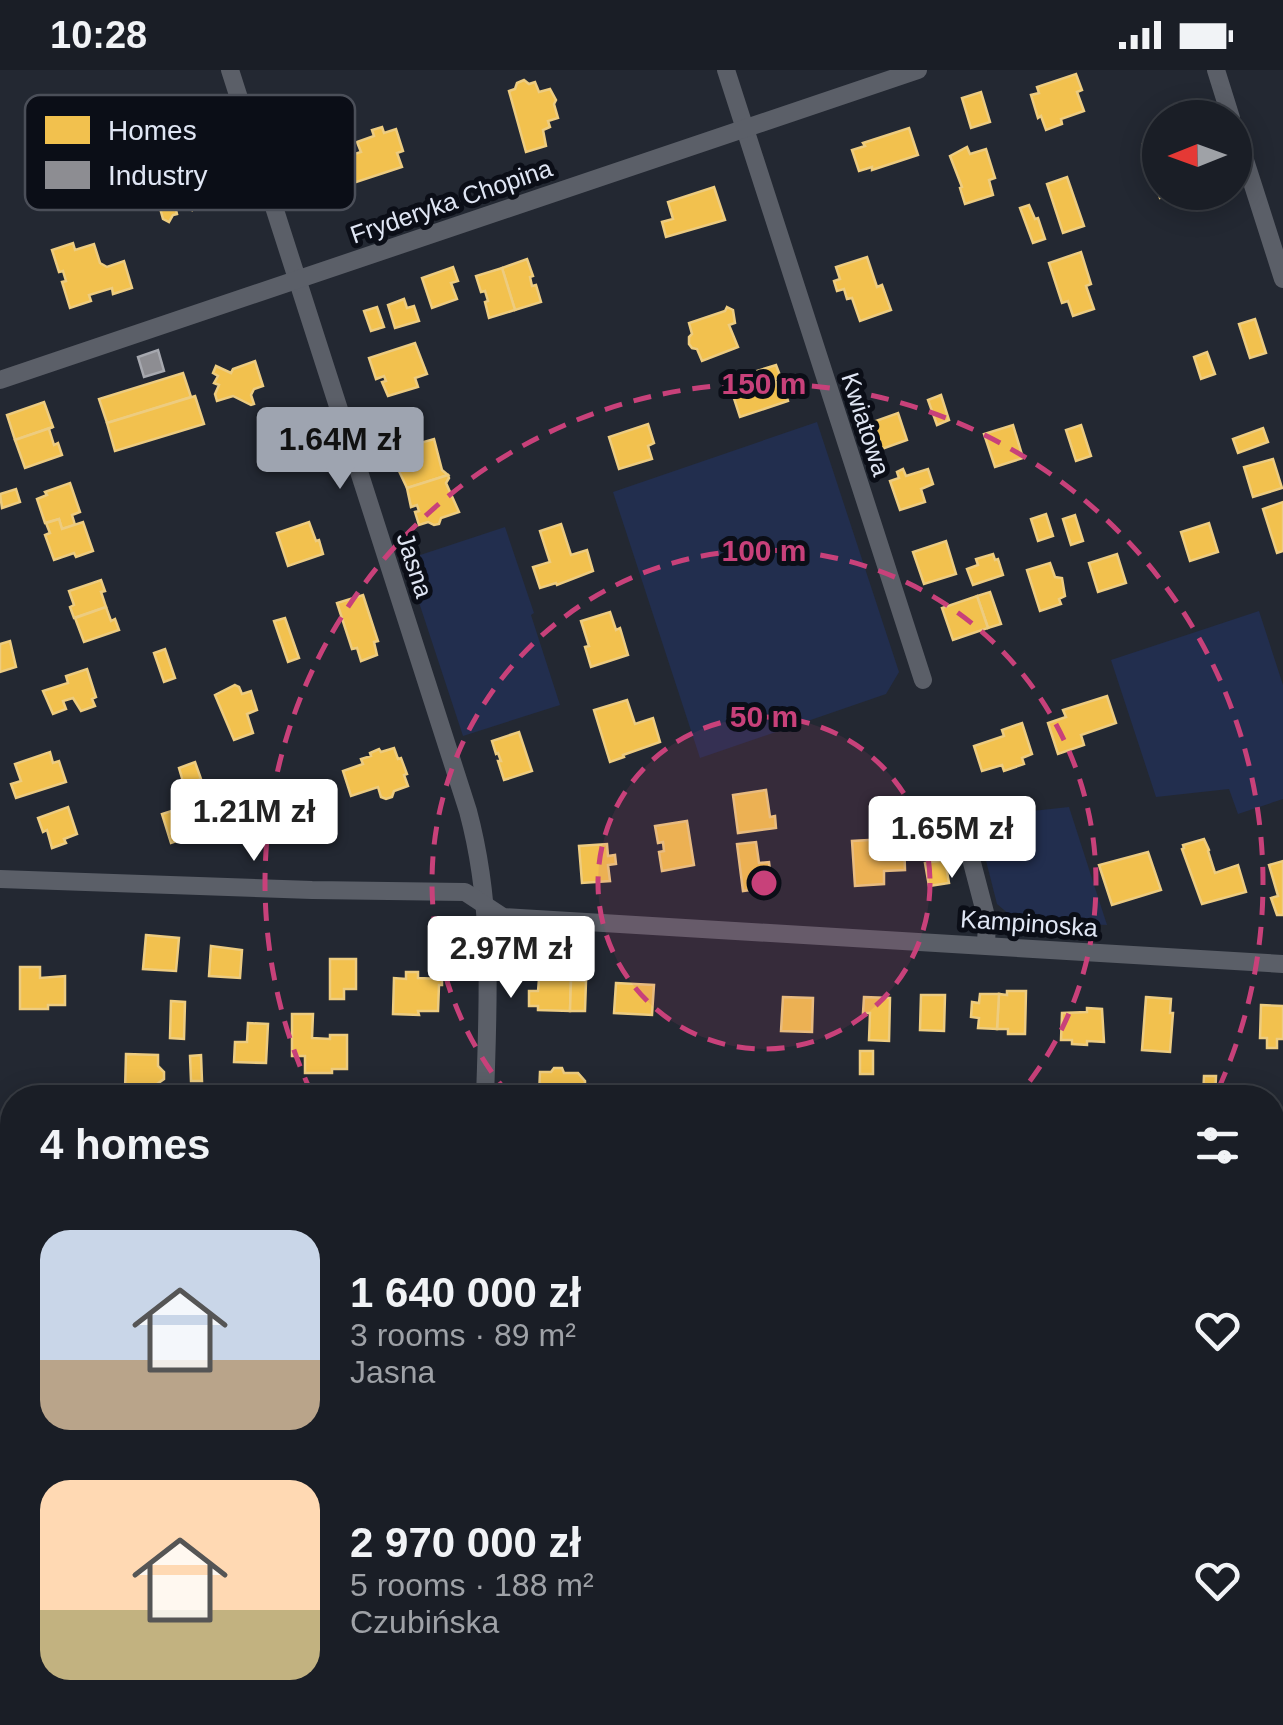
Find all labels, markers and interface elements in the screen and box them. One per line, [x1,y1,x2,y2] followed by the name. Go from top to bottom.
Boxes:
[50,14,147,56] text: 10:28
[25,95,355,210] legend
[1142,100,1252,210] north arrow
[1142,100,1252,210] map controls
[108,115,197,146] text: Homes
[347,153,555,249] street label: Fryderyka Chopina
[108,160,208,191] text: Industry
[721,367,807,400] text: 150 m
[836,369,896,479] street label: Kwiatowa
[237,407,443,492] pin: 1.64M zł
[279,421,401,457] text: 1.64M zł
[391,529,439,601] street label: Jasna
[721,534,807,567] text: 100 m
[730,700,798,733] text: 50 m
[151,779,357,864] pin: 1.21M zł
[193,793,315,829] text: 1.21M zł
[849,796,1055,881] pin: 1.65M zł
[891,810,1013,846] text: 1.65M zł
[746,865,782,901] centre of rings
[959,904,1099,942] street label: Kampinoska
[408,916,614,1001] pin: 2.97M zł
[450,930,572,966] text: 2.97M zł
[1190,1118,1245,1173] icon: filters
[40,1121,210,1168] text: 4 homes
[350,1269,581,1316] text: 1 640 000 zł
[120,1270,240,1390] icon: home
[1190,1303,1245,1358] icon: heart
[350,1317,576,1353] text: 3 rooms · 89 m²
[350,1354,435,1390] text: Jasna
[350,1519,581,1566] text: 2 970 000 zł
[120,1520,240,1640] icon: home
[1190,1553,1245,1608] icon: heart
[350,1567,594,1603] text: 5 rooms · 188 m²
[350,1604,499,1640] text: Czubińska

